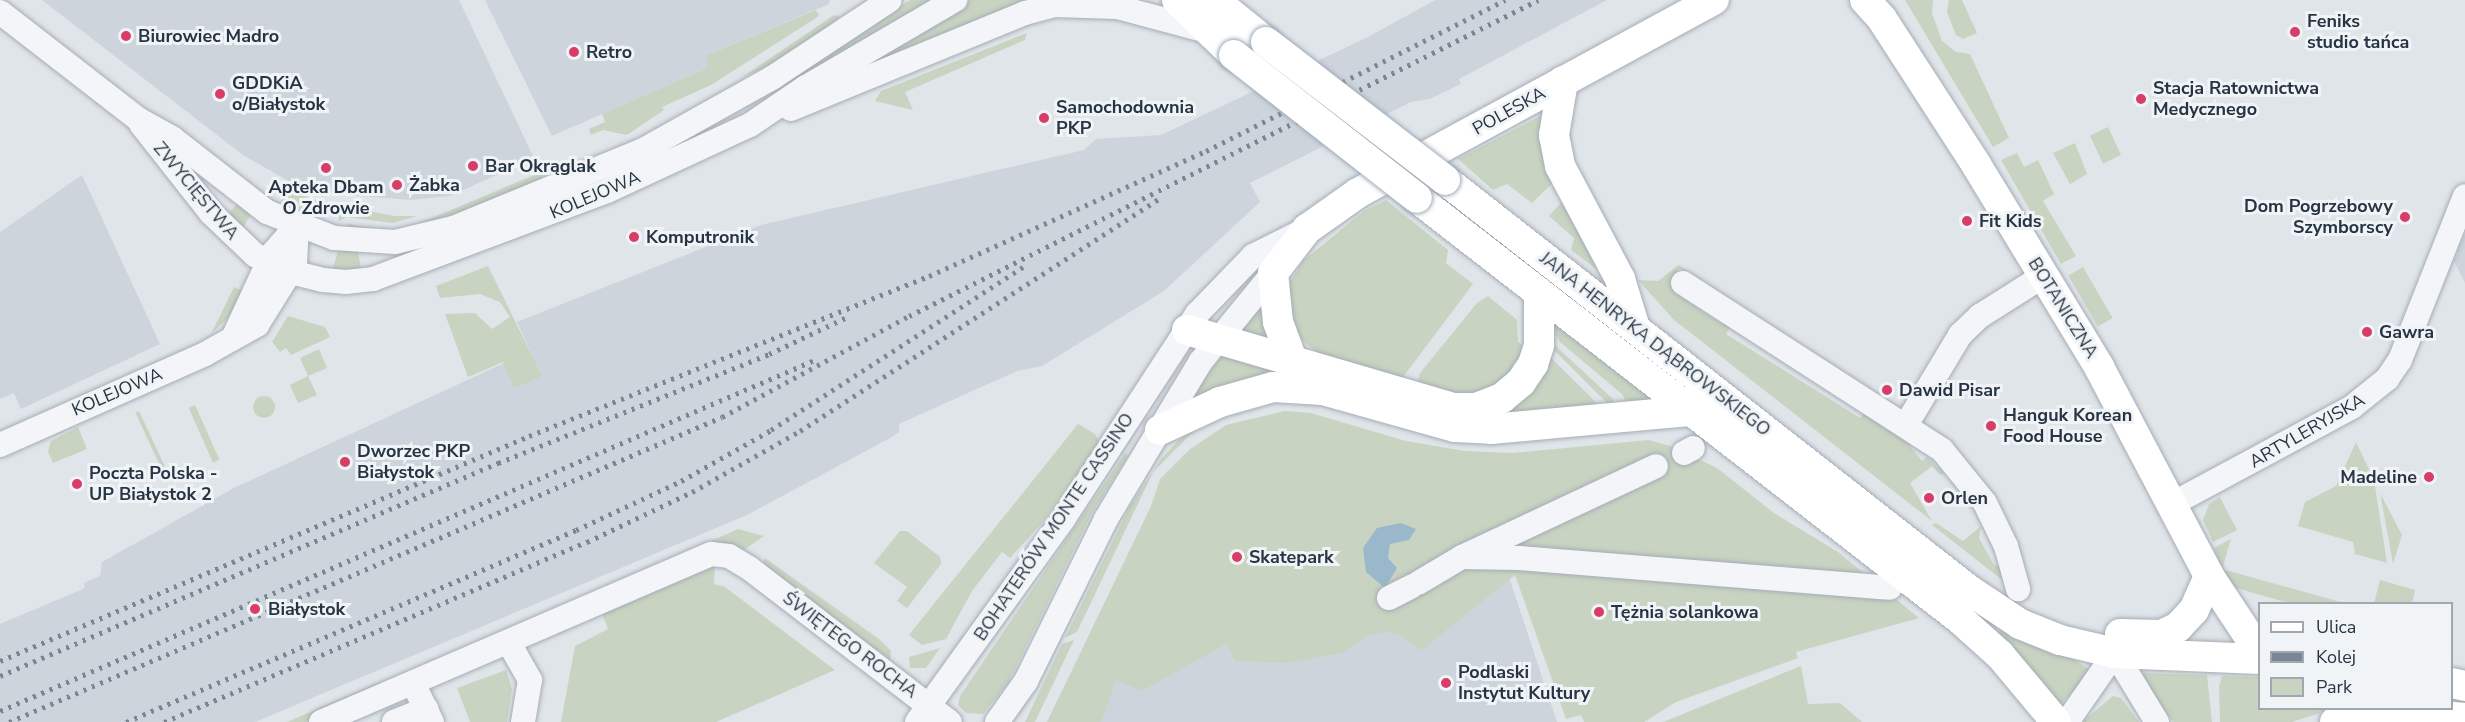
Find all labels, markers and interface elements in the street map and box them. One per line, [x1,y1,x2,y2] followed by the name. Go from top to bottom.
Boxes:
[2307,11,2409,54] place label: Feniks studio tańca
[138,25,279,47] place label: Biurowiec Madro
[2288,25,2302,39] marker: Feniks studio tańca
[119,29,133,43] marker: Biurowiec Madro
[586,41,632,63] place label: Retro
[567,45,581,59] marker: Retro
[232,73,325,116] place label: GDDKiA o/Białystok
[2153,78,2319,121] place label: Stacja Ratownictwa Medycznego
[1469,82,1549,140] street label: POLESKA
[213,87,227,101] marker: GDDKiA o/Białystok
[2134,92,2148,106] marker: Stacja Ratownictwa Medycznego
[1056,97,1194,140] place label: Samochodownia PKP
[1037,111,1051,125] marker: Samochodownia PKP
[149,138,243,244] street label: ZWYCIĘSTWA
[485,155,596,177] place label: Bar Okrąglak
[466,159,480,173] marker: Bar Okrąglak
[319,161,333,175] marker: Apteka Dbam O Zdrowie
[547,166,643,224] street label: KOLEJOWA
[409,174,460,196] place label: Żabka
[268,177,384,219] place label: Apteka Dbam O Zdrowie
[390,178,404,192] marker: Żabka
[2244,196,2393,238] place label: Dom Pogrzebowy Szymborscy
[1979,210,2042,232] place label: Fit Kids
[2398,210,2412,224] marker: Dom Pogrzebowy Szymborscy
[1960,214,1974,228] marker: Fit Kids
[646,226,754,248] place label: Komputronik
[627,230,641,244] marker: Komputronik
[1535,247,1775,441] street label: JANA HENRYKA DĄBROWSKIEGO
[2023,254,2103,362] street label: BOTANICZNA
[2379,321,2434,343] place label: Gawra
[2360,325,2374,339] marker: Gawra
[69,363,165,421] street label: KOLEJOWA
[1899,379,2000,401] place label: Dawid Pisar
[1880,383,1894,397] marker: Dawid Pisar
[2245,389,2369,473] street label: ARTYLERYJSKA
[2003,405,2132,448] place label: Hanguk Korean Food House
[970,409,1138,645] street label: BOHATERÓW MONTE CASSINO
[1984,419,1998,433] marker: Hanguk Korean Food House
[357,441,470,484] place label: Dworzec PKP Białystok
[338,455,352,469] marker: Dworzec PKP Białystok
[89,463,217,506] place label: Poczta Polska - UP Białystok 2
[2340,466,2417,488] place label: Madeline
[2422,470,2436,484] marker: Madeline
[70,477,84,491] marker: Poczta Polska - UP Białystok 2
[1941,487,1988,509] place label: Orlen
[1922,491,1936,505] marker: Orlen
[1249,546,1334,568] place label: Skatepark
[1230,550,1244,564] marker: Skatepark
[778,587,922,703] street label: ŚWIĘTEGO ROCHA
[268,598,345,620] place label: Białystok
[246,600,264,618] marker: Białystok
[1611,601,1759,623] place label: Tężnia solankowa
[2258,602,2453,710] legend
[1592,605,1606,619] marker: Tężnia solankowa
[2316,615,2356,639] text: Ulica
[2316,645,2356,669] text: Kolej
[1458,662,1590,704] place label: Podlaski Instytut Kultury
[2316,675,2352,699] text: Park
[1439,676,1453,690] marker: Podlaski Instytut Kultury

